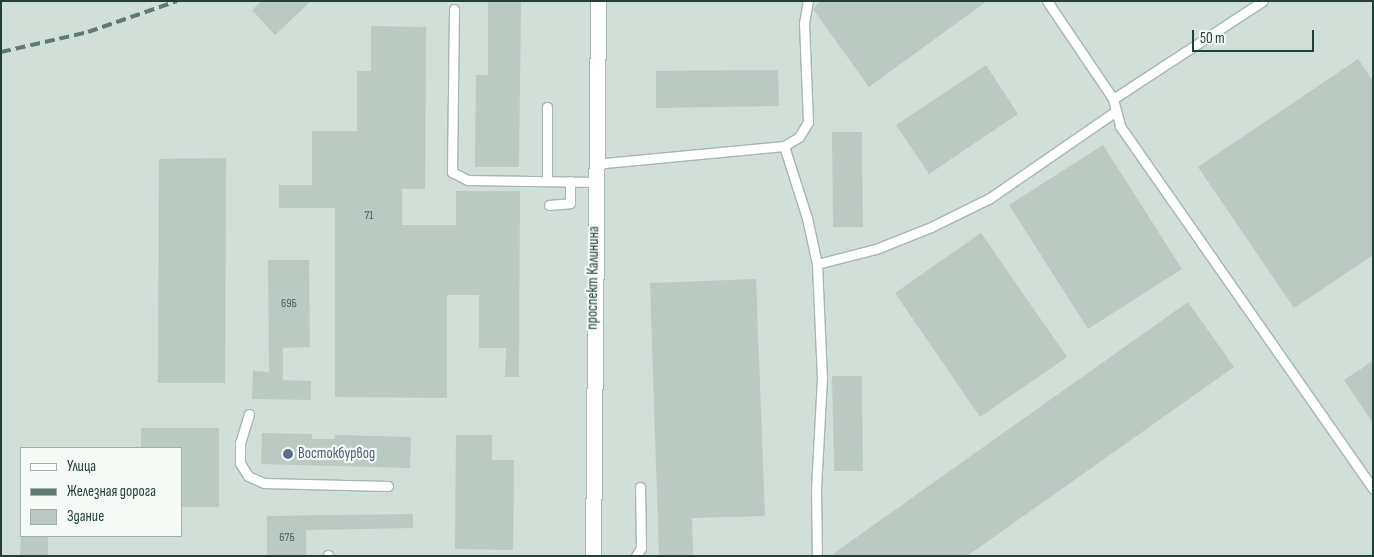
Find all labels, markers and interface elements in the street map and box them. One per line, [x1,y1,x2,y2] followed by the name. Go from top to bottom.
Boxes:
[1194,20,1316,52] scale bar
[1200,29,1225,48] text: 50 m
[364,209,374,223] house number: 71
[583,226,603,330] street label: проспект Калинина
[281,297,297,311] house number: 69Б
[298,445,375,463] place label: Востокбурвод
[20,447,182,537] legend
[282,448,294,460] marker: Востокбурвод
[67,457,96,476] text: Улица
[67,482,156,501] text: Железная дорога
[67,507,104,526] text: Здание
[279,531,295,545] house number: 67Б

